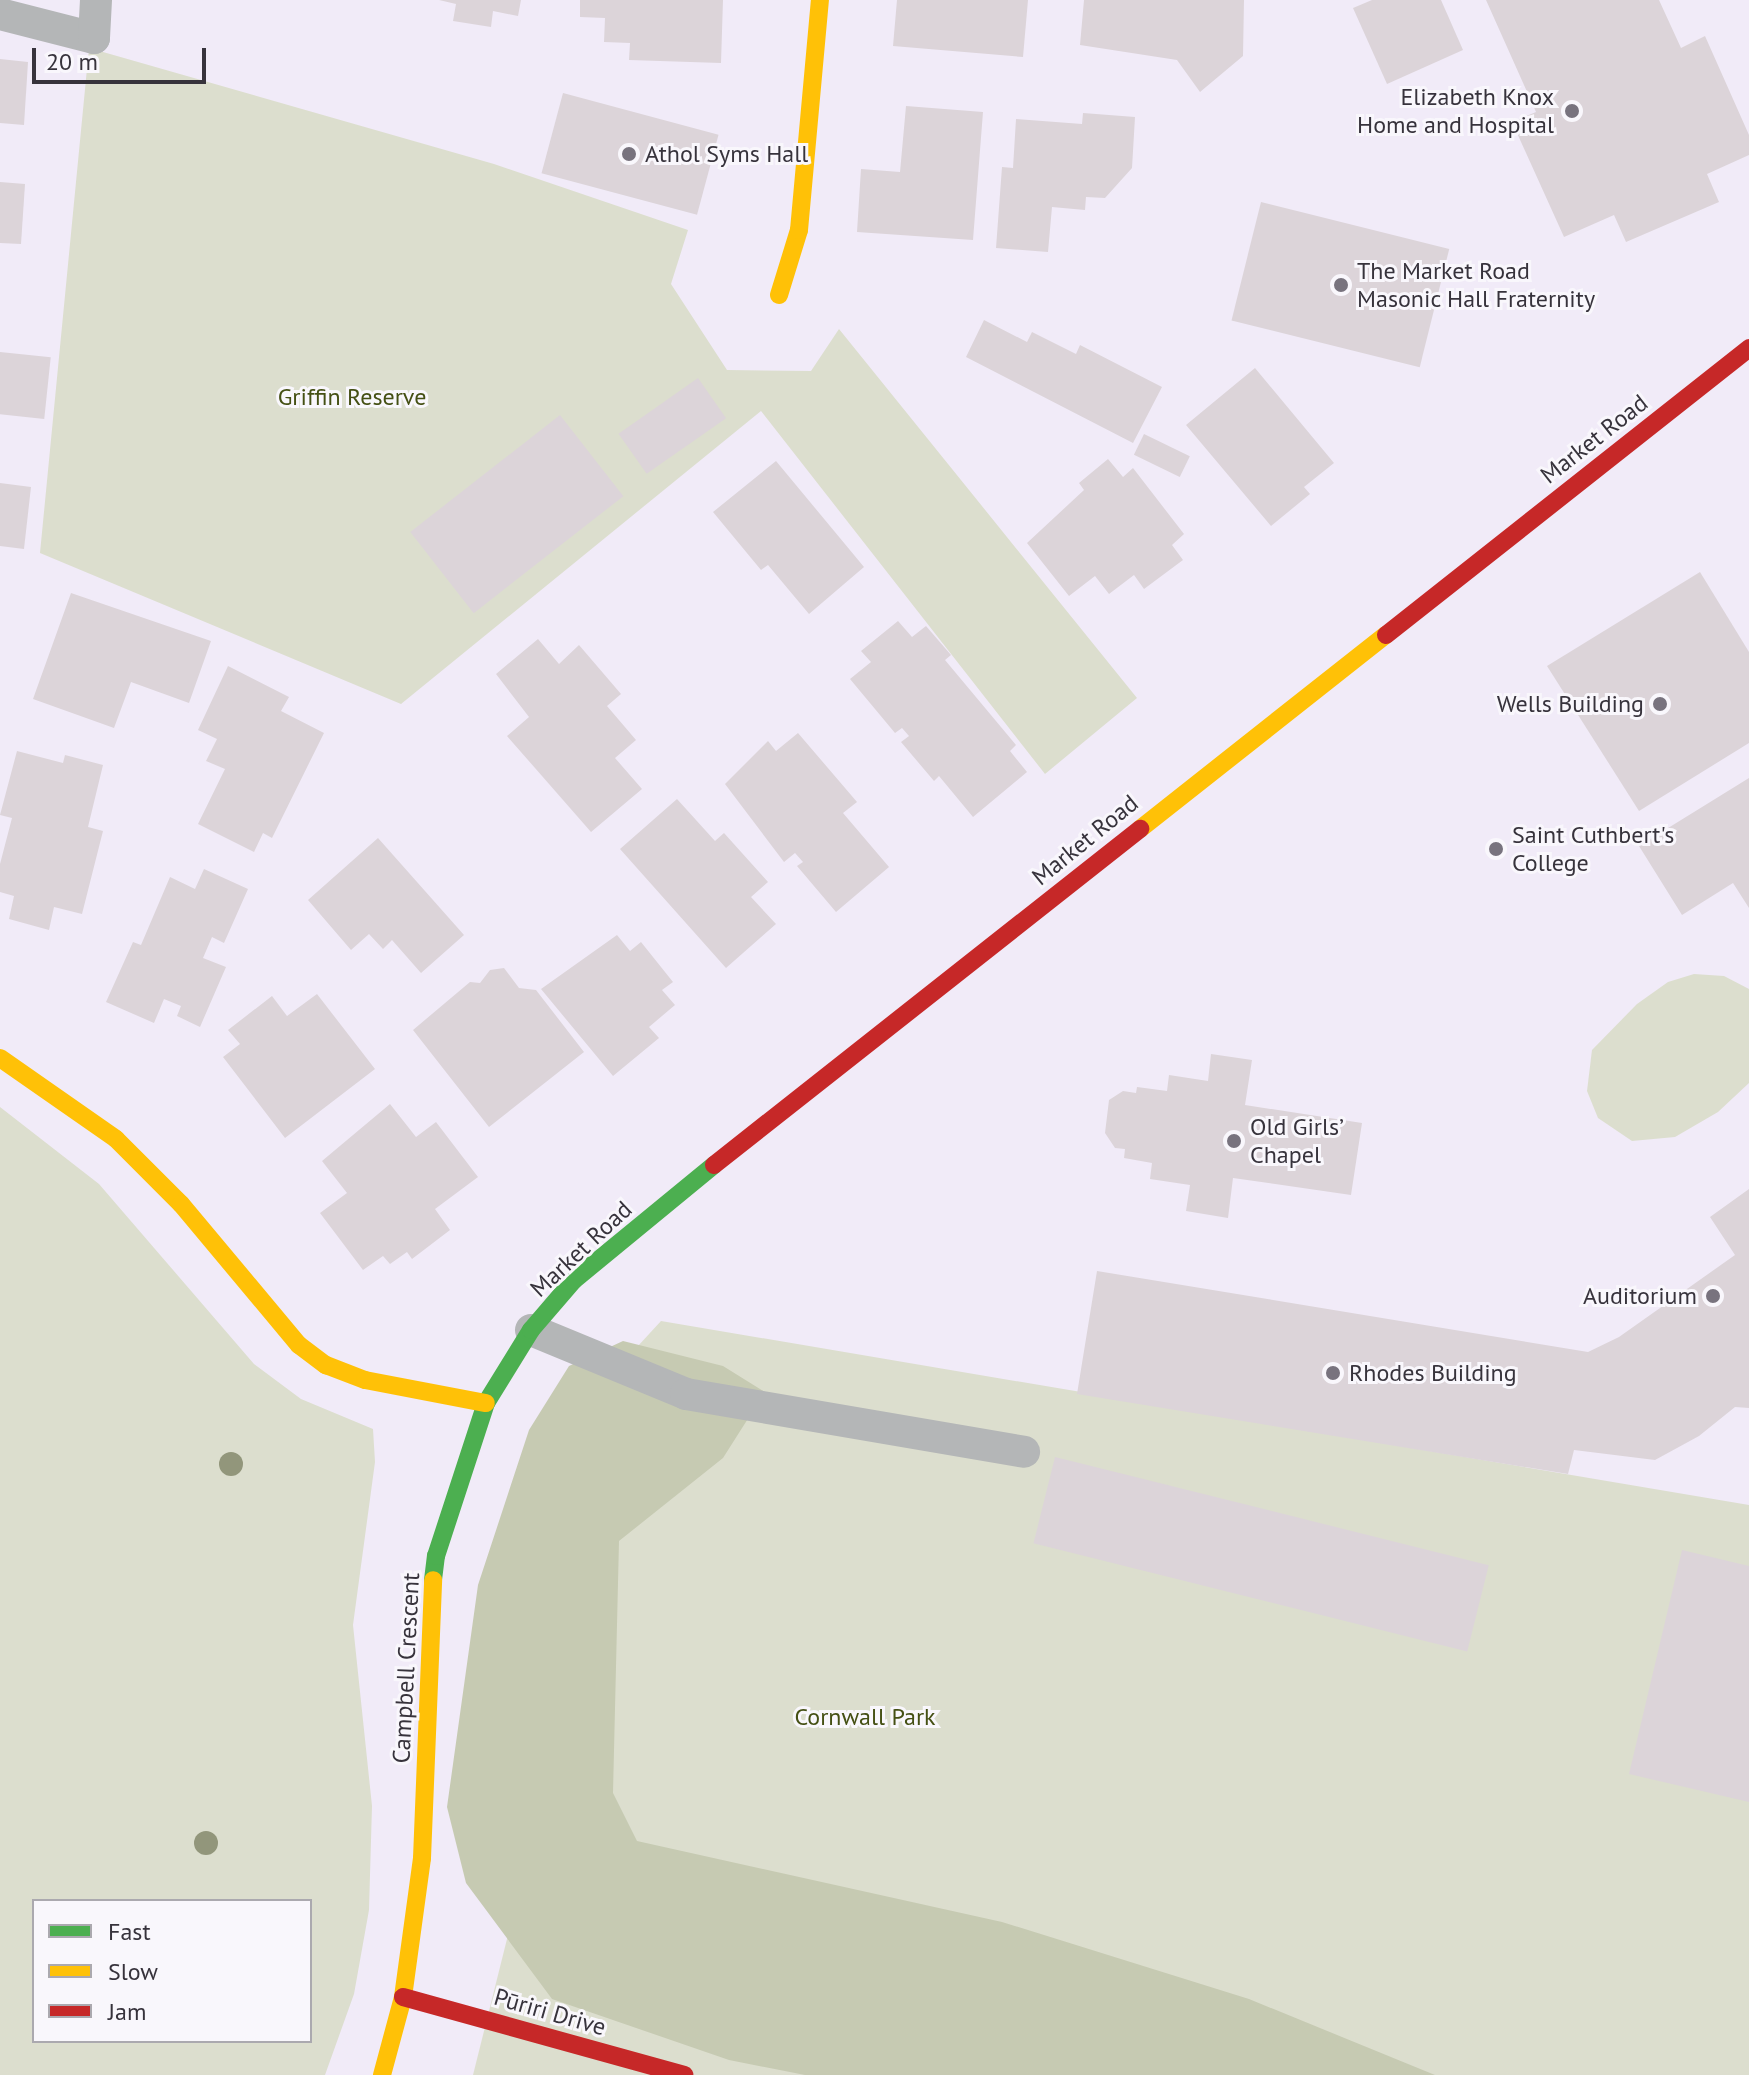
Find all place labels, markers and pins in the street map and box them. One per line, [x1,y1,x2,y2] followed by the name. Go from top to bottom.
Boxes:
[1357,83,1554,139] place label: Elizabeth Knox Home and Hospital
[1561,100,1583,122] marker: Elizabeth Knox Home and Hospital
[645,140,808,168] place label: Athol Syms Hall
[620,145,638,163] marker: Athol Syms Hall
[1357,257,1596,313] place label: The Market Road Masonic Hall Fraternity
[1332,276,1350,294] marker: The Market Road Masonic Hall Fraternity
[1497,690,1644,718] place label: Wells Building
[1651,695,1669,713] marker: Wells Building
[1512,821,1674,877] place label: Saint Cuthbert's College
[1487,840,1505,858] marker: Saint Cuthbert's College
[1250,1113,1344,1169] place label: Old Girls’ Chapel
[1225,1132,1243,1150] marker: Old Girls’ Chapel
[1583,1282,1697,1310] place label: Auditorium
[1704,1287,1722,1305] marker: Auditorium
[1349,1359,1517,1387] place label: Rhodes Building
[1324,1364,1342,1382] marker: Rhodes Building

